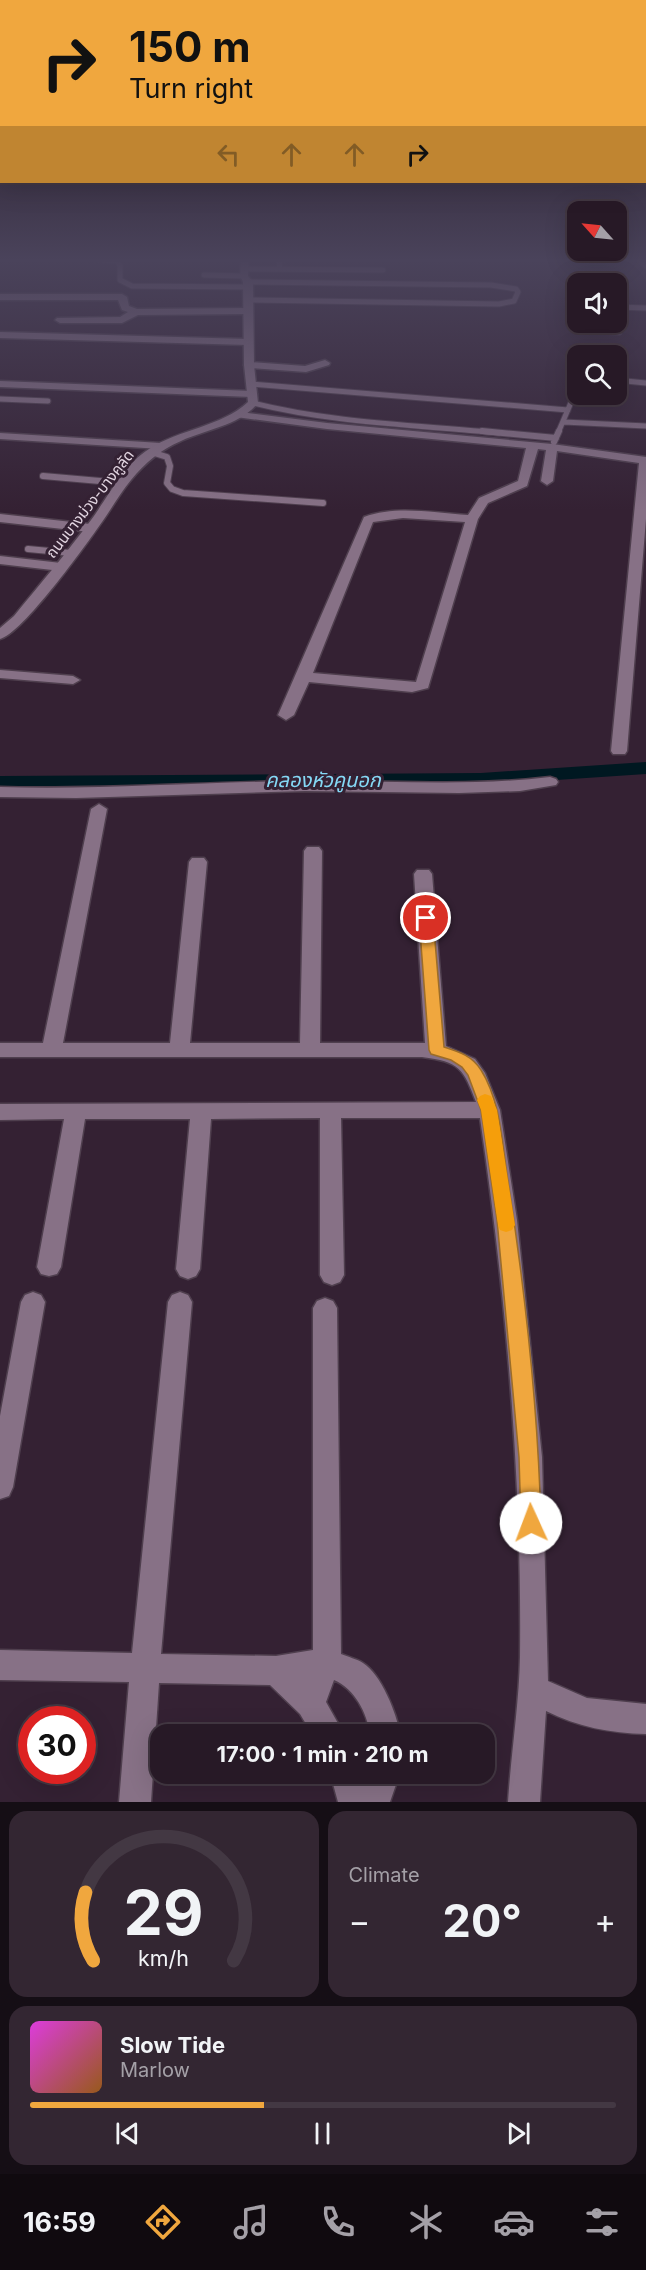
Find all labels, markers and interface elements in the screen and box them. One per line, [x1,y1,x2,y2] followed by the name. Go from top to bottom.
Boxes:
[129,21,251,72] text: 150 m
[30,24,108,102] icon: right
[129,72,253,105] text: Turn right
[212,138,245,171] icon: left
[275,138,308,171] icon: ahead
[338,138,371,171] icon: ahead
[401,138,434,171] icon: right
[567,201,627,261] north arrow
[567,201,627,405] map controls
[567,273,627,333] button: sound
[567,345,627,405] button: search
[41,446,138,562] street label: ถนนบางม่วง-บางคูลัด
[265,768,382,793] water label: คลองหัวคูนอก
[400,892,451,943] pin
[409,901,442,934] icon: arrive
[499,1491,563,1555] position arrow
[18,1706,96,1784] speed limit sign: 30
[217,1741,429,1767] text: 17:00 · 1 min · 210 m
[349,1863,420,1887] text: Climate
[124,1875,204,1950] text: 29
[443,1893,522,1948] text: 20°
[349,1901,370,1941] text: −
[594,1901,616,1941] text: +
[138,1945,189,1971] text: km/h
[120,2032,225,2058] text: Slow Tide
[120,2058,190,2082] text: Marlow
[111,2117,144,2150] icon: previous
[306,2117,339,2150] icon: pause
[502,2117,535,2150] icon: next
[142,2201,184,2243] icon: directions
[230,2201,272,2243] icon: music
[317,2201,359,2243] icon: phone
[405,2201,447,2243] icon: climate
[493,2201,535,2243] icon: car
[581,2201,623,2243] icon: filters
[23,2206,96,2239] text: 16:59

